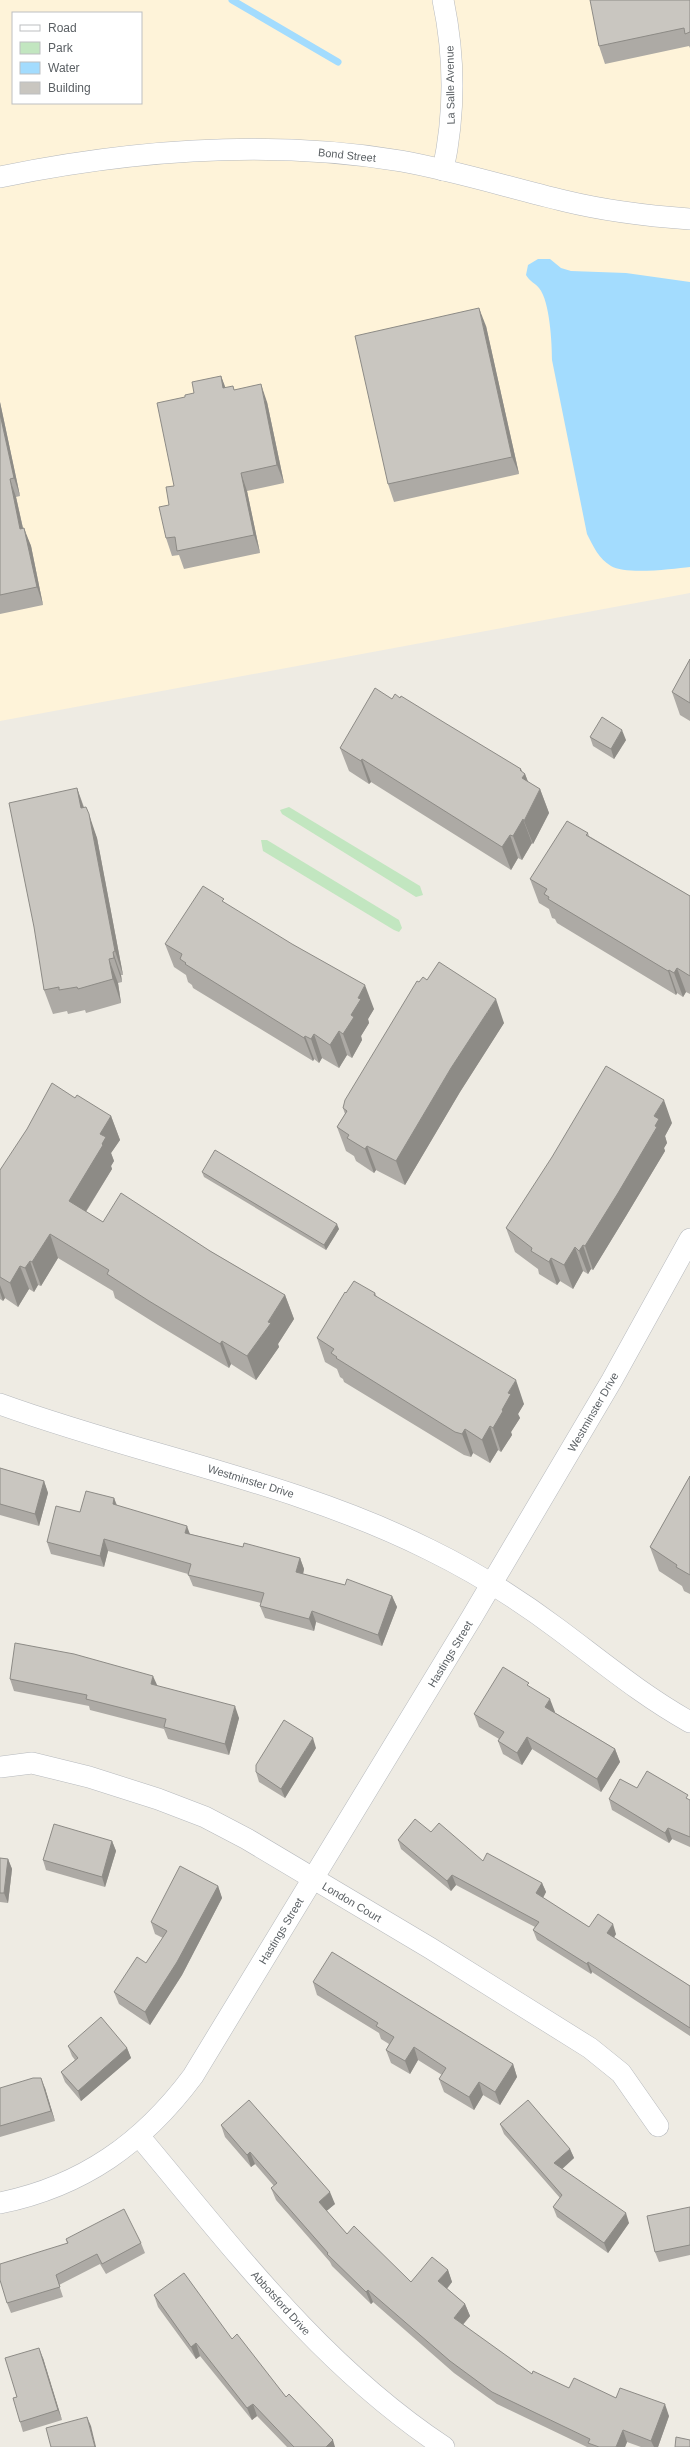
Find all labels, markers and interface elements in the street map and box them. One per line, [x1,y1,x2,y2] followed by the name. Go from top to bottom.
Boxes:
[12,12,142,104] legend
[48,21,77,35] text: Road
[48,41,74,55] text: Park
[443,45,457,125] street label: La Salle Avenue
[48,61,80,75] text: Water
[48,81,91,95] text: Building
[317,146,377,164] street label: Bond Street
[565,1370,621,1454] street label: Westminster Drive
[206,1462,296,1500] street label: Westminster Drive
[425,1619,475,1689] street label: Hastings Street
[320,1880,384,1924] street label: London Court
[256,1896,306,1966] street label: Hastings Street
[249,2269,313,2337] street label: Abbotsford Drive

